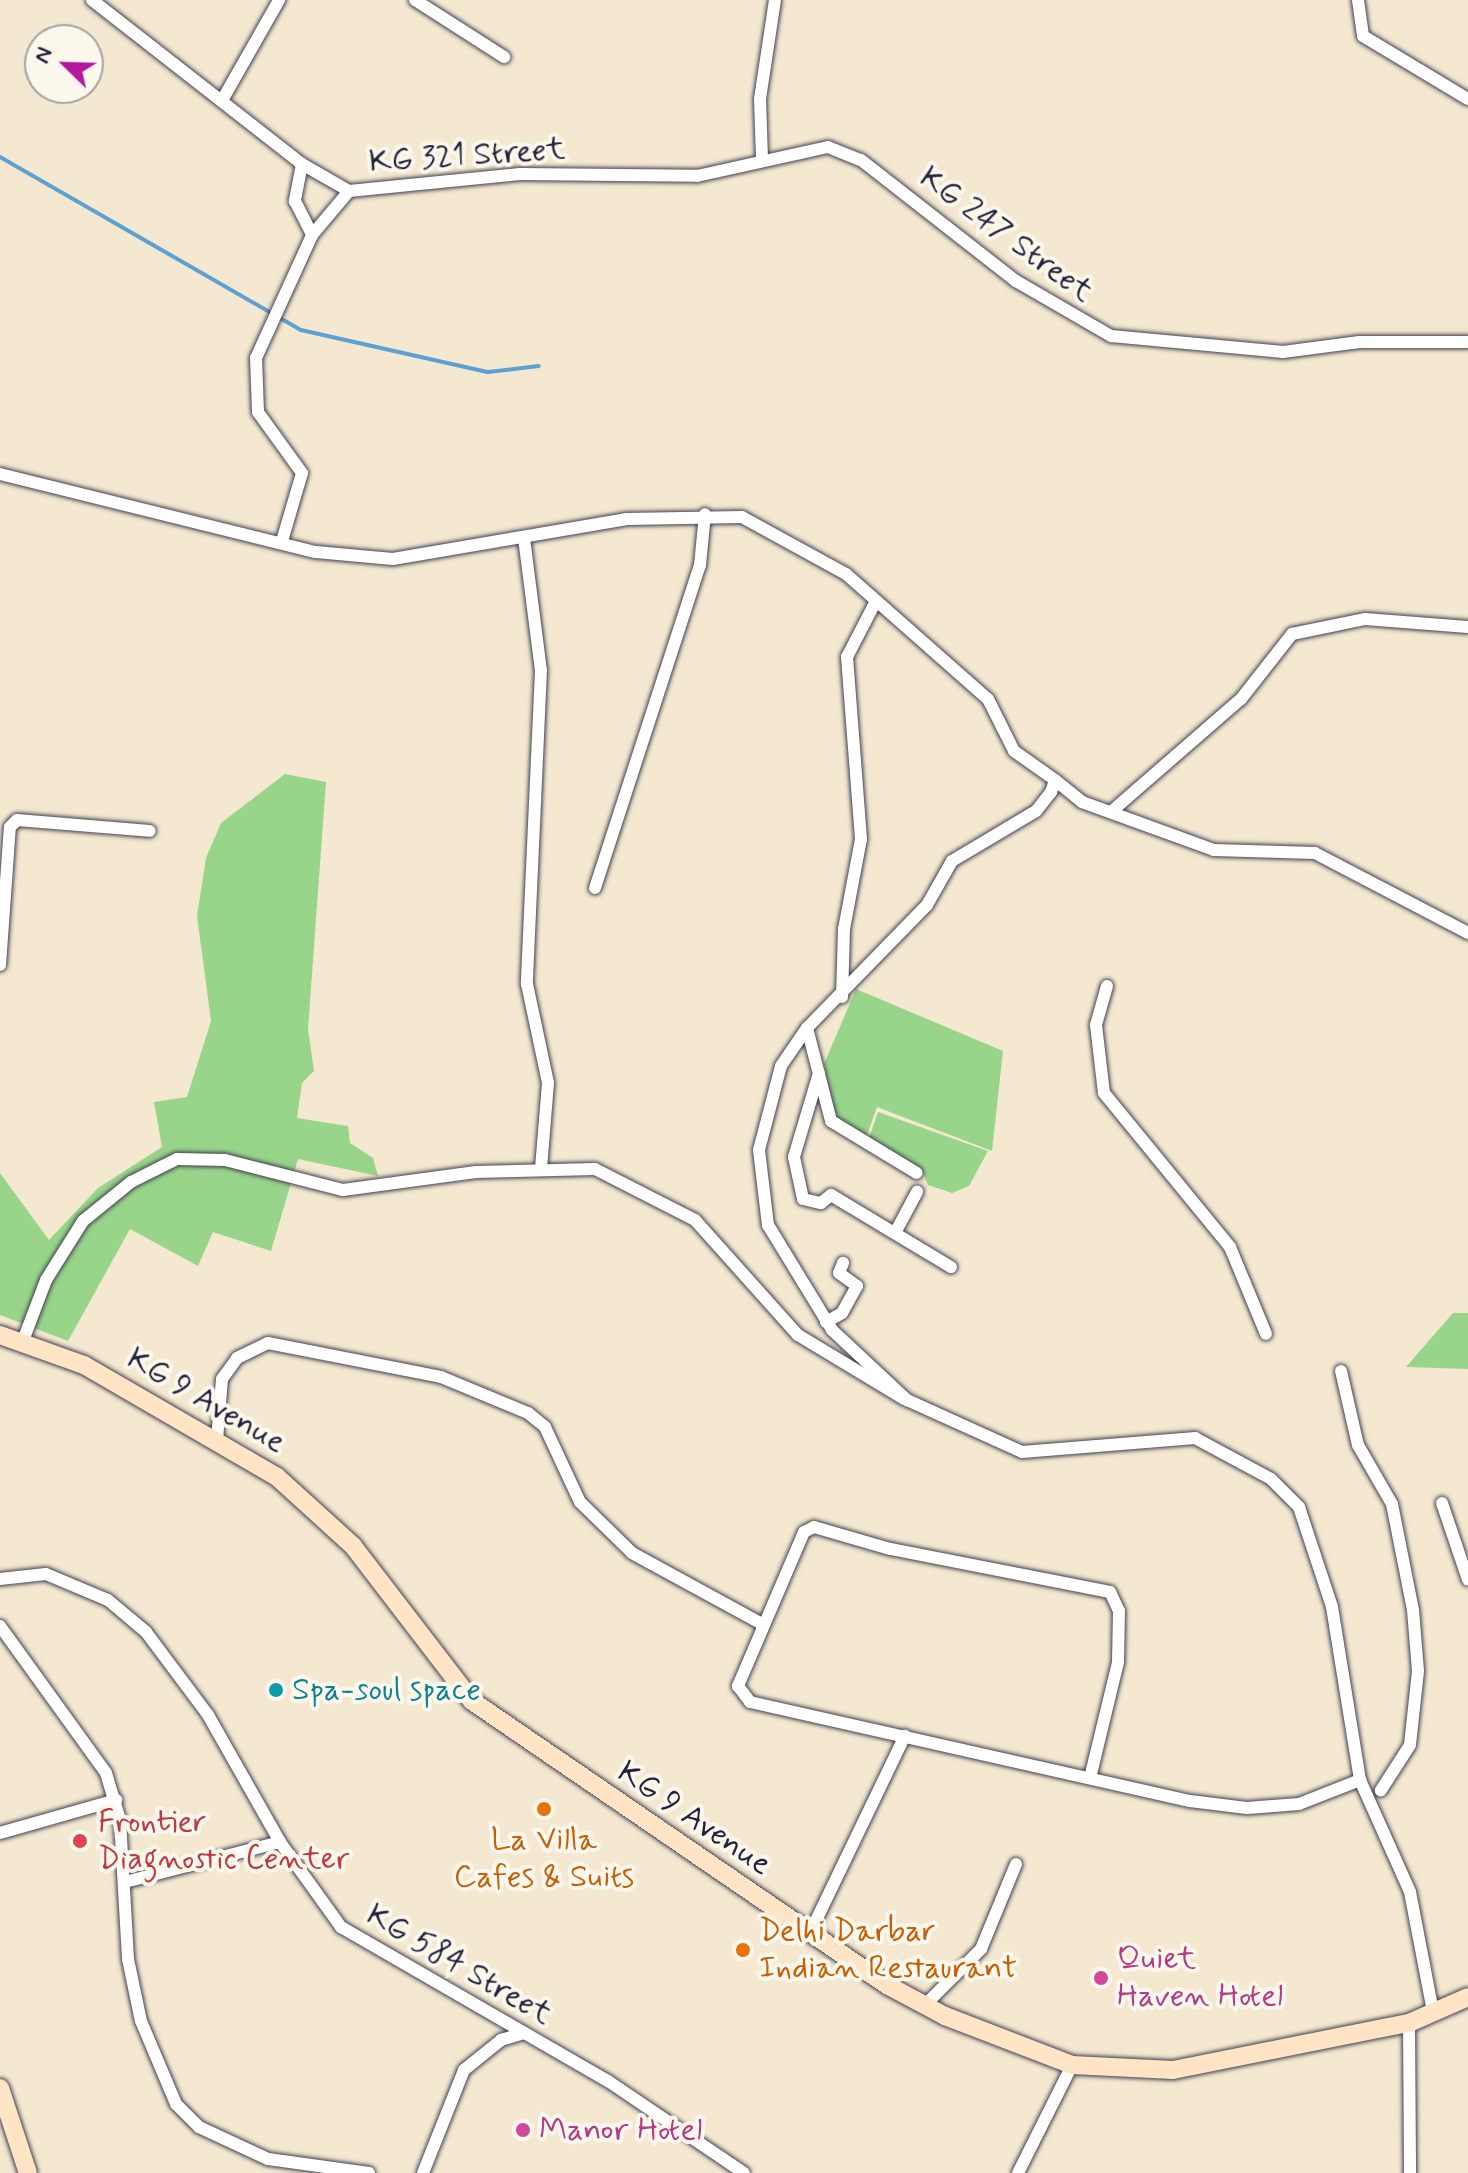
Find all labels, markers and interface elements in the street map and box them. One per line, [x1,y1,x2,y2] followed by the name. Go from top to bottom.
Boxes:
[24,24,104,104] north arrow
[28,43,59,68] text: N
[368,130,566,182] street label: KG 321 Street
[912,159,1100,311] street label: KG 247 Street
[120,1340,292,1462] street label: KG 9 Avenue
[292,1671,481,1709] place label: Spa-soul space
[267,1681,285,1699] marker: Spa-soul space
[610,1754,778,1884] street label: KG 9 Avenue
[535,1800,553,1818] marker: La Villa Cafes & Suits
[98,1804,345,1879] place label: Frontier Diagnostic Center
[454,1822,634,1897] place label: La Villa Cafes & Suits
[69,1830,91,1852] marker: Frontier Diagnostic Center
[359,1896,559,2034] street label: KG 584 Street
[759,1913,1017,1988] place label: Delhi Darbar Indian Restaurant
[734,1941,752,1959] marker: Delhi Darbar Indian Restaurant
[1117,1941,1283,2016] place label: Quiet Haven Hotel
[1092,1969,1110,1987] marker: Quiet Haven Hotel
[539,2111,702,2149] place label: Manor Hotel
[514,2121,532,2139] marker: Manor Hotel

